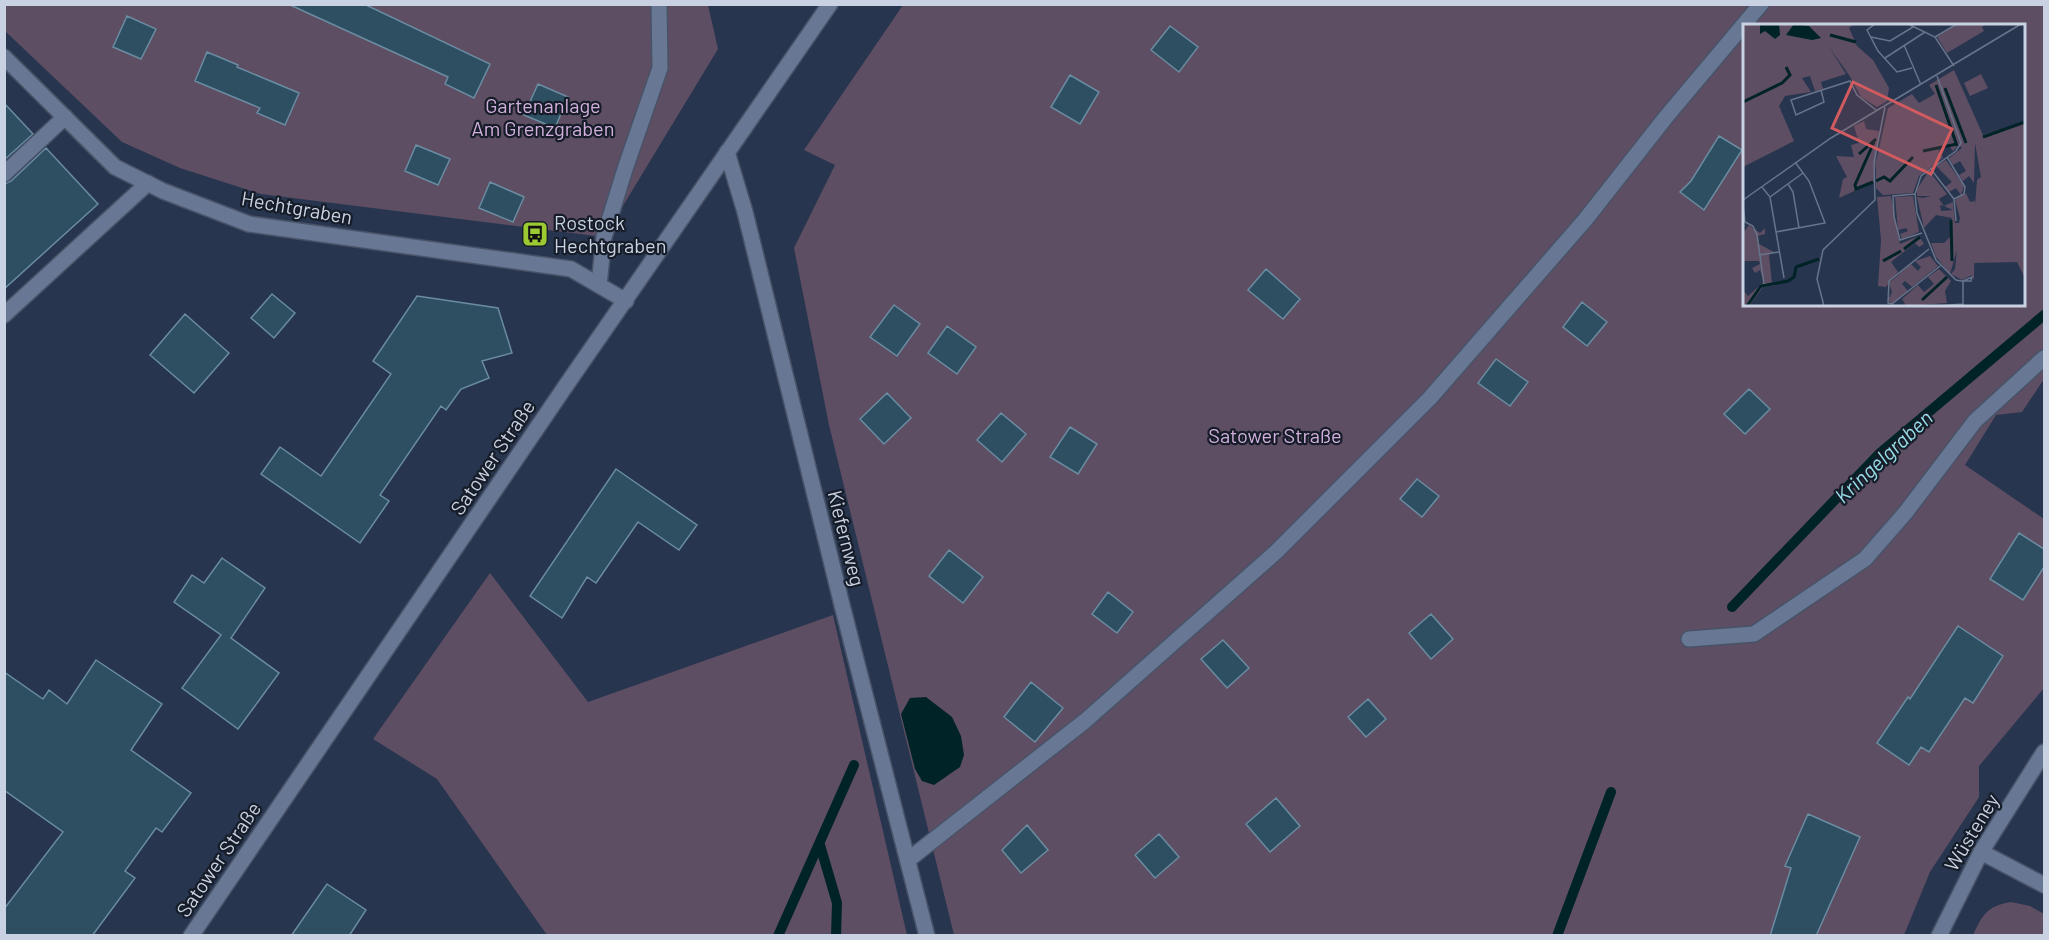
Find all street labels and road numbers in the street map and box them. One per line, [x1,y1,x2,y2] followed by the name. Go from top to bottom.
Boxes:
[240,185,354,229] street label: Hechtgraben
[445,395,539,519] street label: Satower Straße
[824,488,870,588] street label: Kiefernweg
[1939,789,2003,875] street label: Wüsteney
[171,797,265,921] street label: Satower Straße

